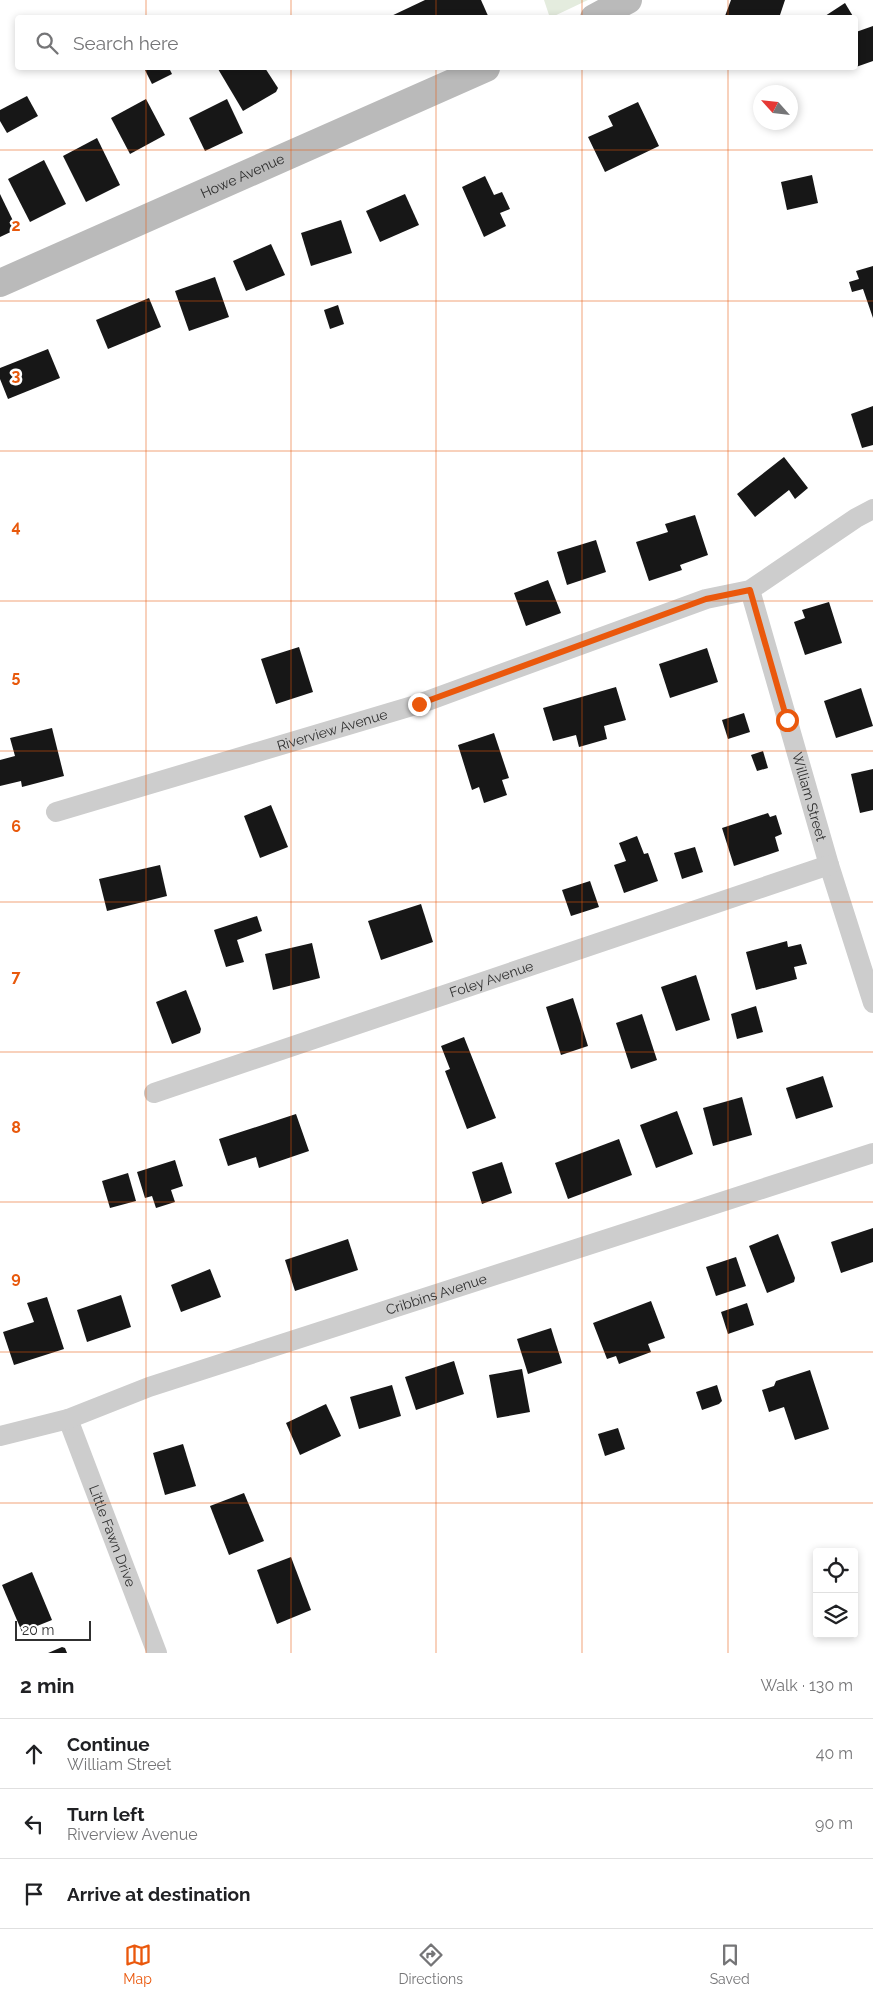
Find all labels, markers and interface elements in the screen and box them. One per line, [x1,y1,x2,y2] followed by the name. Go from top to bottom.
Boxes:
[15,15,858,70] search box
[33,29,61,57] icon: search
[73,32,179,54] text: Search here
[753,85,798,130] north arrow
[198,150,287,201] street label: Howe Avenue
[11,216,21,235] text: 2
[12,366,21,385] text: 3
[11,517,21,536] text: 4
[12,667,21,686] text: 5
[408,693,431,716] route end
[275,706,389,754] street label: Riverview Avenue
[776,709,799,732] route start
[789,751,830,843] street label: William Street
[11,817,21,836] text: 6
[447,957,535,1001] street label: Foley Avenue
[12,967,21,986] text: 7
[11,1118,21,1137] text: 8
[11,1268,21,1287] text: 9
[384,1270,489,1318] street label: Cribbins Avenue
[86,1483,139,1589] street label: Little Fawn Drive
[813,1548,858,1638] map controls
[813,1548,858,1593] button: locate
[813,1593,858,1638] button: layers
[15,1618,91,1641] scale bar
[22,1622,54,1638] text: 20 m
[20,1673,74,1698] text: 2 min
[760,1676,853,1695] text: Walk · 130 m
[67,1733,150,1755] text: Continue
[20,1740,48,1768] icon: ahead
[816,1744,853,1763] text: 40 m
[67,1755,171,1774] text: William Street
[67,1803,144,1825] text: Turn left
[20,1810,48,1838] icon: left
[815,1814,853,1833] text: 90 m
[67,1825,198,1844] text: Riverview Avenue
[20,1880,48,1908] icon: arrive
[67,1883,251,1905] text: Arrive at destination
[123,1941,152,1987] tab: Map
[398,1941,463,1987] tab: Directions
[710,1941,750,1987] tab: Saved

